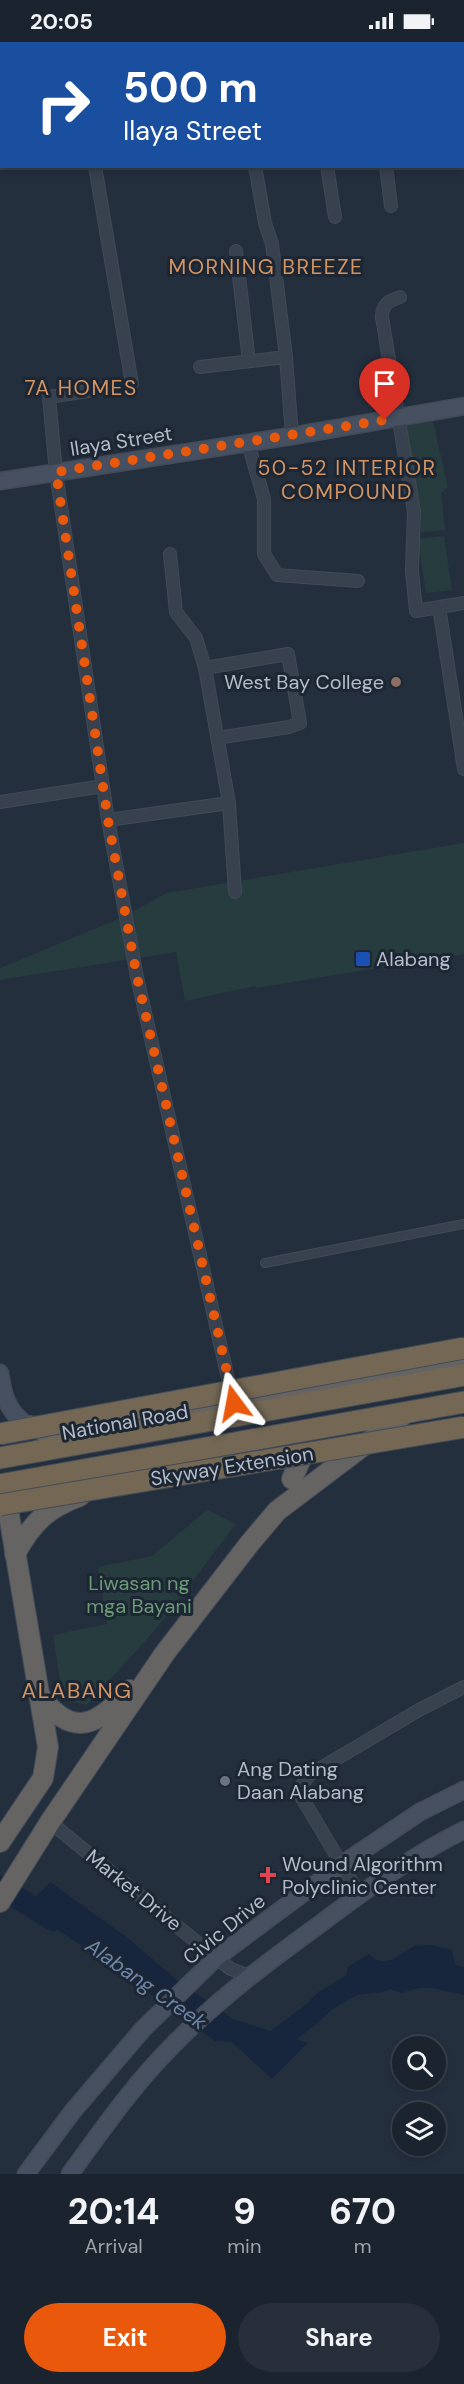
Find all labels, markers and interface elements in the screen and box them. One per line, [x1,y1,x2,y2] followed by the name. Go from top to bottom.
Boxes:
[30,7,93,36] text: 20:05
[123,60,258,115] text: 500 m
[24,66,102,144] icon: right
[123,113,262,148] text: Ilaya Street
[169,253,363,281] district label: MORNING BREEZE
[359,358,410,420] pin
[368,367,401,400] icon: arrive
[24,374,138,402] district label: 7A HOMES
[68,420,174,462] street label: Ilaya Street
[258,454,436,506] district label: 50-52 INTERIOR COMPOUND
[224,669,384,695] place label: West Bay College
[389,675,403,689] marker: West Bay College
[376,946,451,972] place label: Alabang
[354,950,372,968] marker: Alabang
[202,1371,266,1435] position arrow
[60,1398,190,1446] street label: National Road
[149,1440,315,1492] street label: Skyway Extension
[86,1570,192,1619] park label: Liwasan ng mga Bayani
[22,1676,132,1705] district label: ALABANG
[237,1756,364,1805] place label: Ang Dating Daan Alabang
[218,1774,232,1788] marker: Ang Dating Daan Alabang
[81,1843,187,1937] street label: Market Drive
[282,1851,443,1900] place label: Wound Algorithm Polyclinic Center
[259,1866,277,1884] marker: Wound Algorithm Polyclinic Center
[178,1888,270,1970] street label: Civic Drive
[79,1931,212,2036] water label: Alabang Creek
[392,2036,446,2156] map controls
[392,2036,446,2090] button: search
[392,2102,446,2156] button: layers
[68,2188,159,2235] text: 20:14
[233,2188,256,2235] text: 9
[329,2188,396,2235] text: 670
[85,2233,143,2259] text: Arrival
[227,2233,261,2259] text: min
[354,2233,372,2259] text: m
[24,2303,226,2372] button: Exit
[238,2303,440,2372] button: Share

